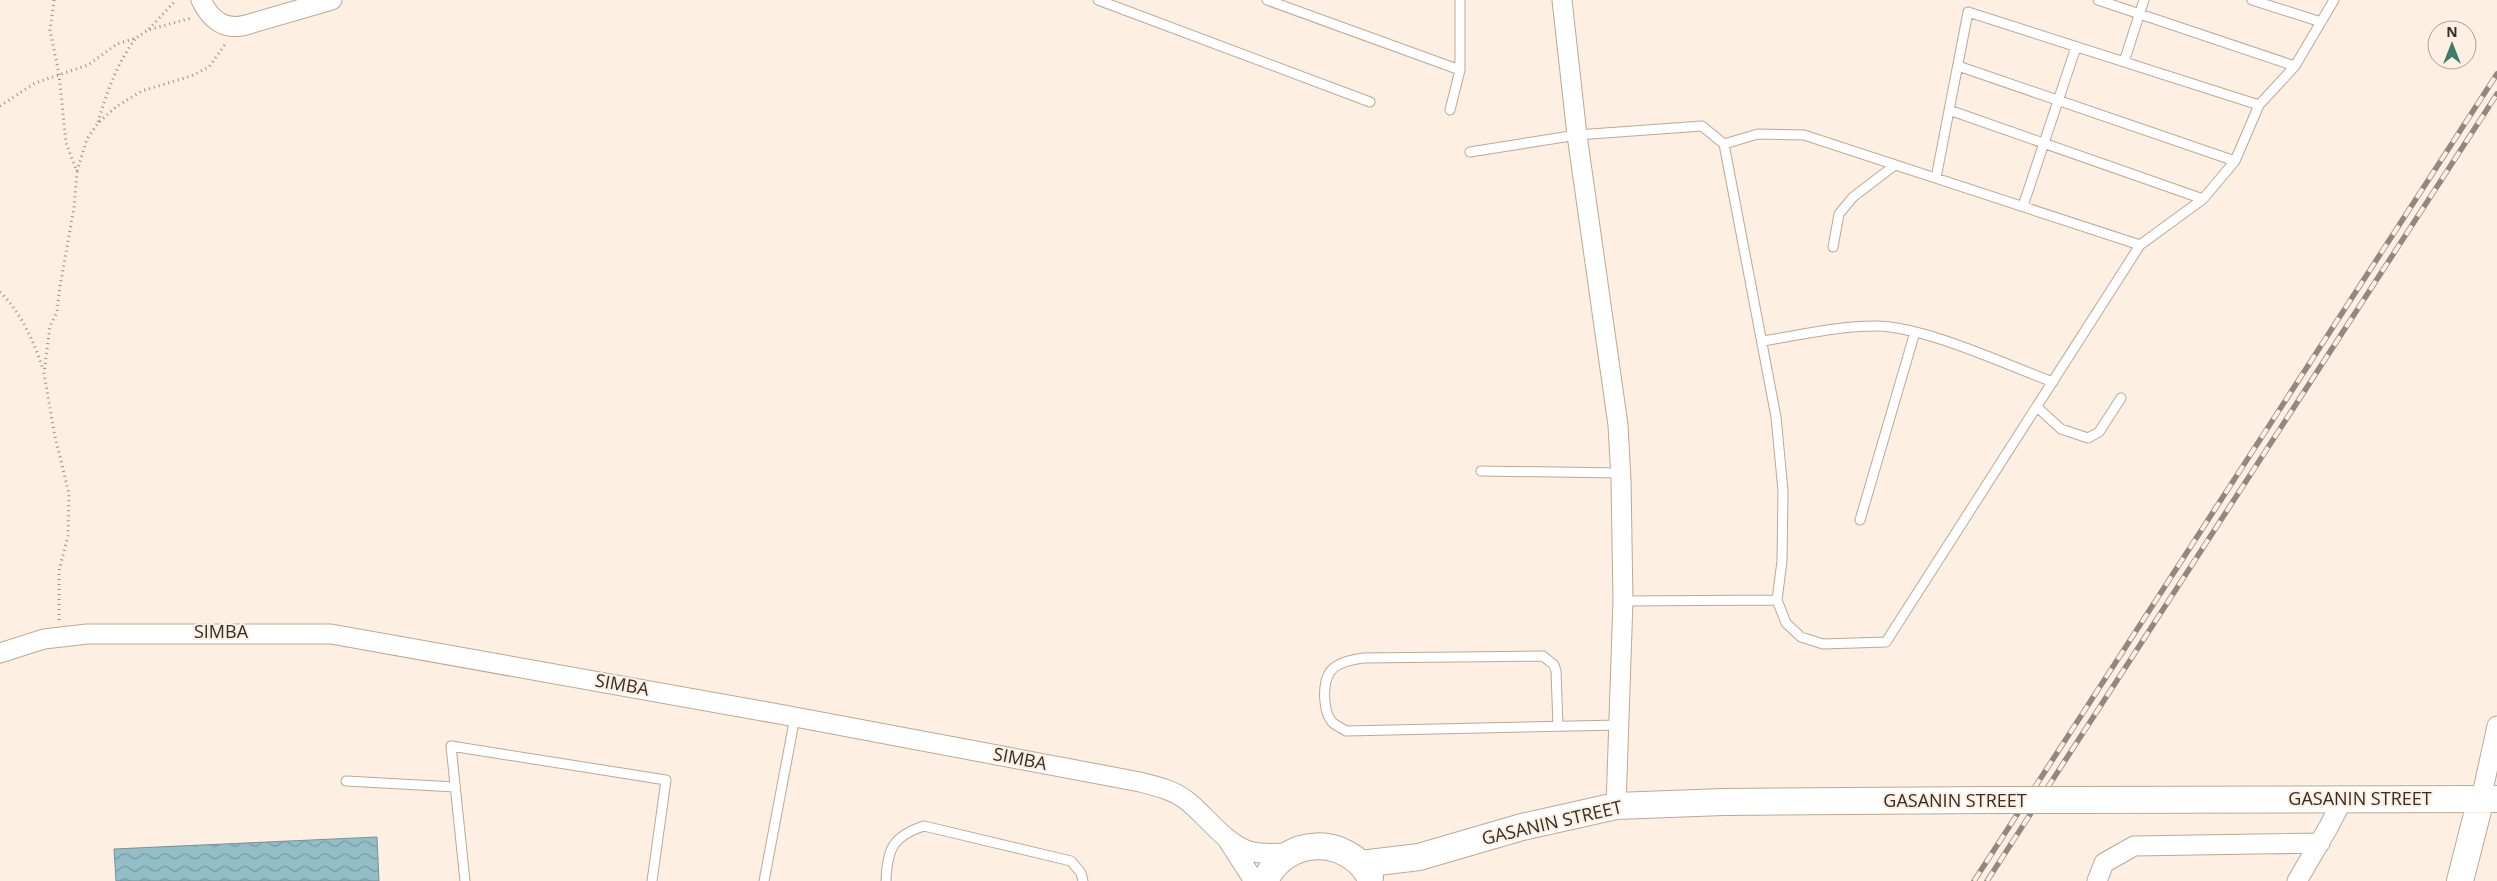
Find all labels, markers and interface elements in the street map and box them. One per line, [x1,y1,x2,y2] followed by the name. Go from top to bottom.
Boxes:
[2427,20,2477,70] north arrow
[2446,22,2458,41] text: N
[194,619,249,643] street label: SIMBA
[593,667,651,701] street label: SIMBA
[991,741,1050,775] street label: SIMBA
[2288,786,2432,810] street label: GASANIN STREET
[1883,788,2027,812] street label: GASANIN STREET
[1479,794,1624,850] street label: GASANIN STREET

